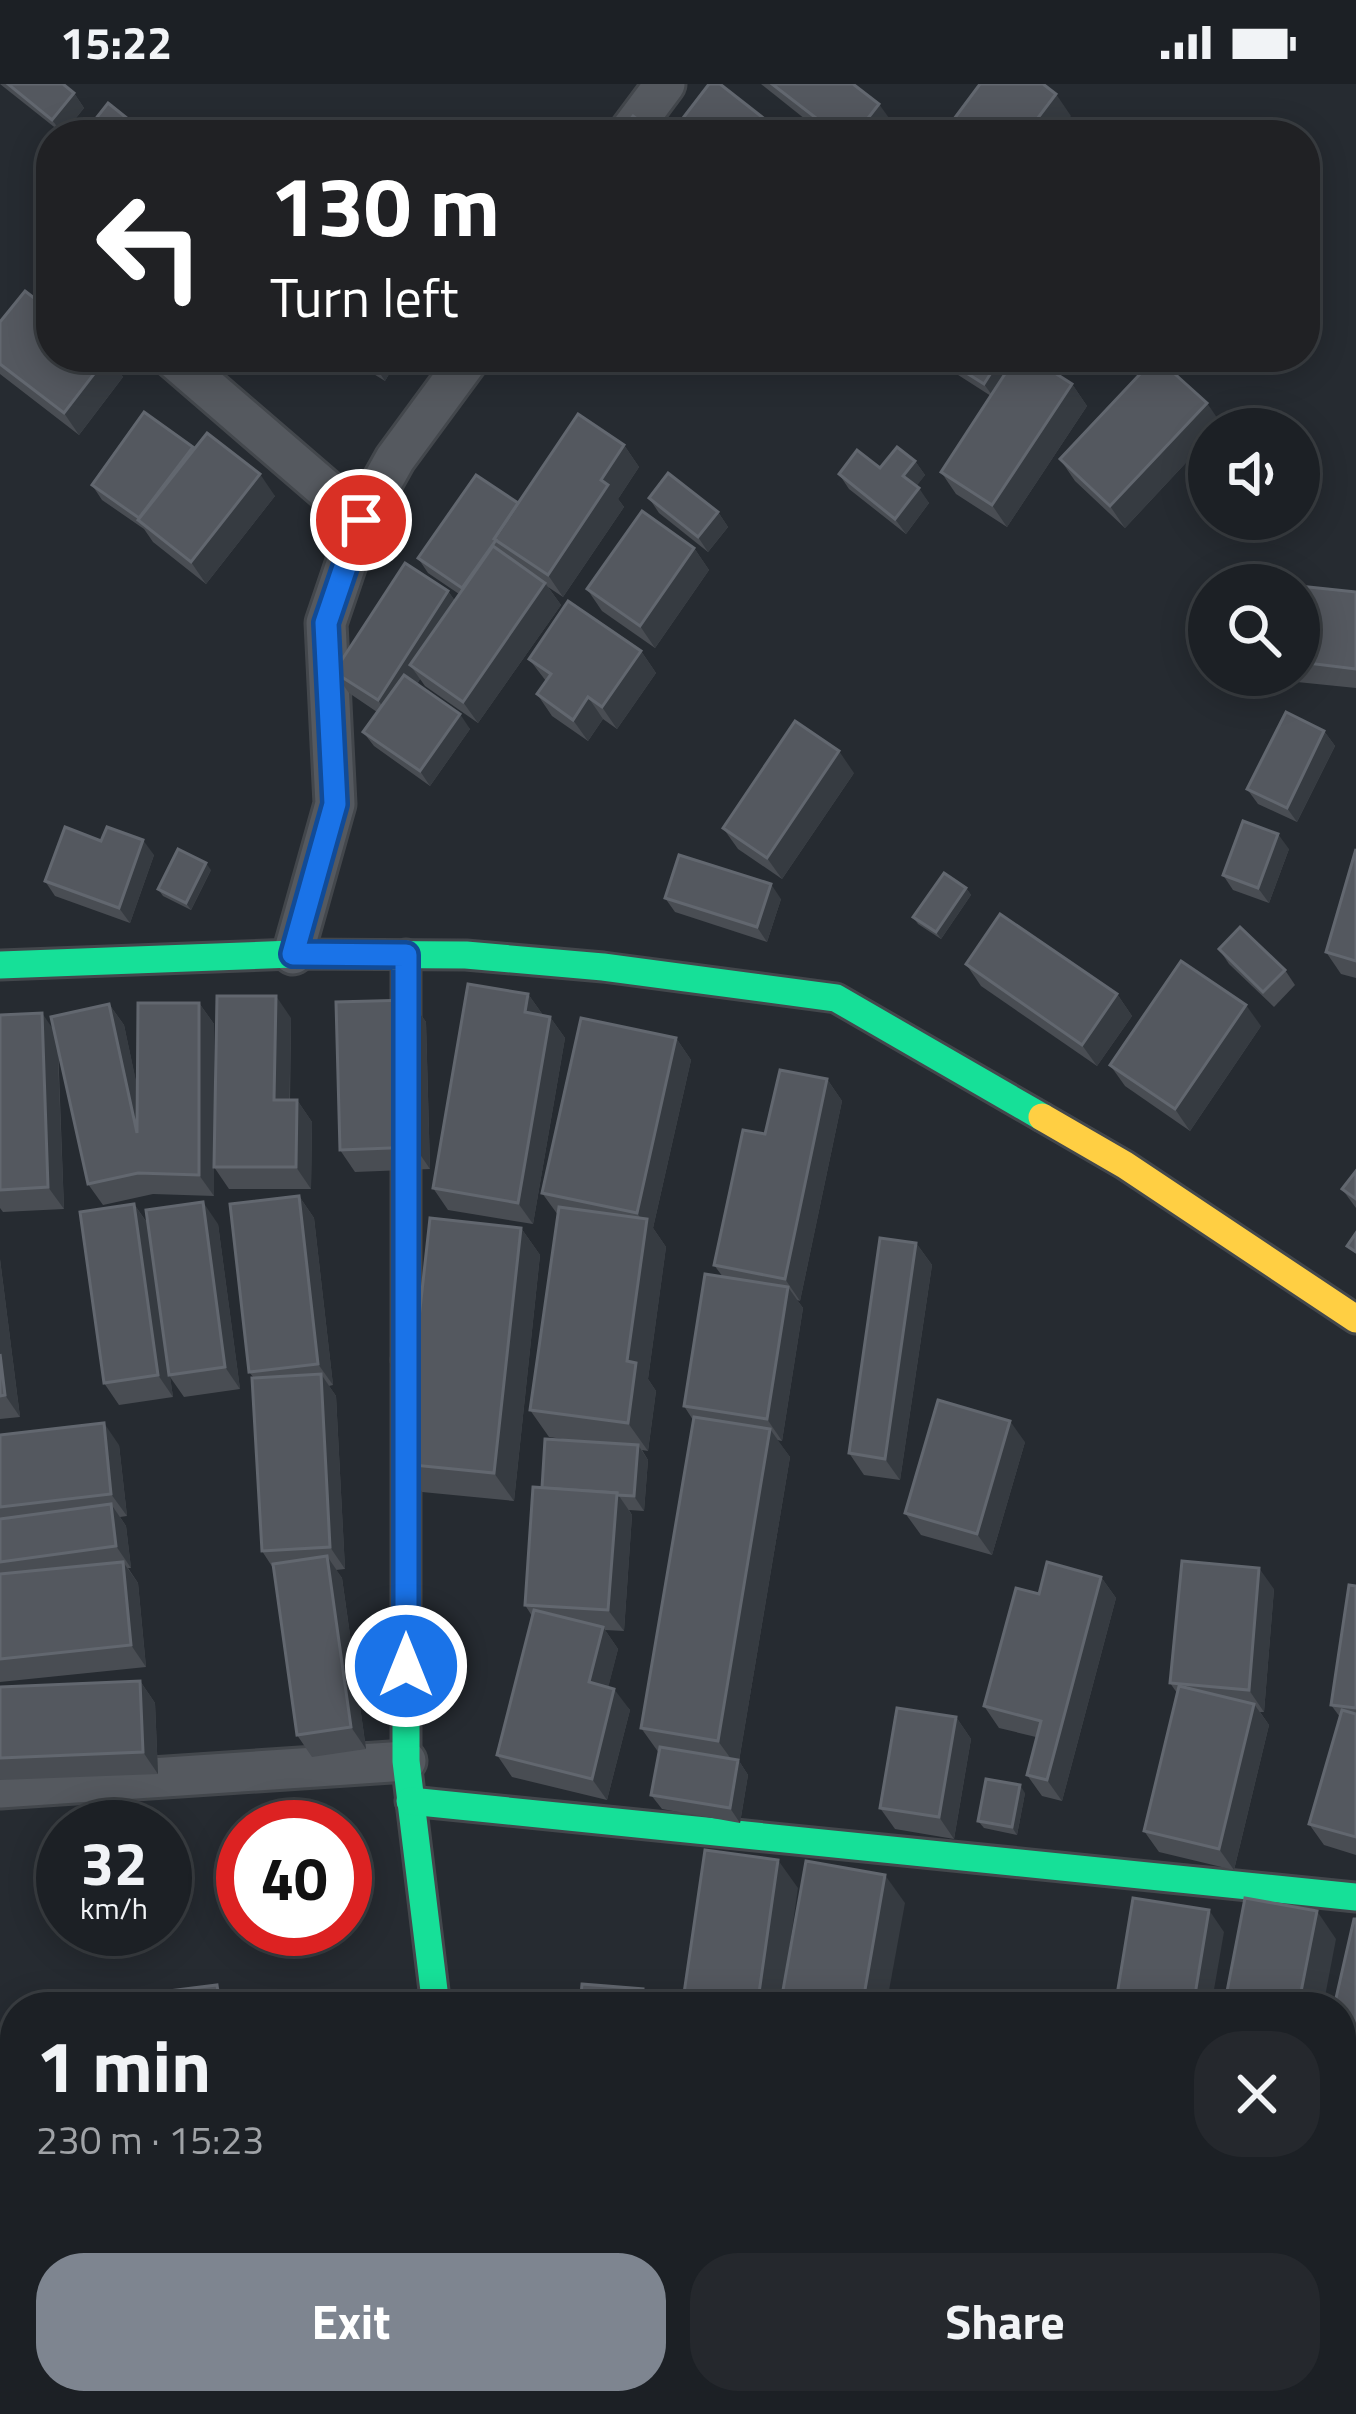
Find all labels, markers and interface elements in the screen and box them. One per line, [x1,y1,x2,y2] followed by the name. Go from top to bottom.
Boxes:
[60,8,172,76] text: 15:22
[270,141,500,269] text: 130 m
[72,168,228,324] icon: left
[270,256,459,338] text: Turn left
[1188,408,1320,696] map controls
[1188,408,1320,540] button: sound
[310,469,412,571] pin
[328,487,394,553] icon: arrive
[1188,564,1320,696] button: search
[343,1603,469,1729] position arrow
[216,1800,372,1956] speed limit sign: 40
[80,1817,148,1908] text: 32
[80,1885,148,1931] text: km/h
[36,2010,211,2120] text: 1 min
[1194,2031,1320,2157] button: close
[36,2110,264,2169] text: 230 m · 15:23
[36,2253,666,2391] button: Exit
[690,2253,1320,2391] button: Share

